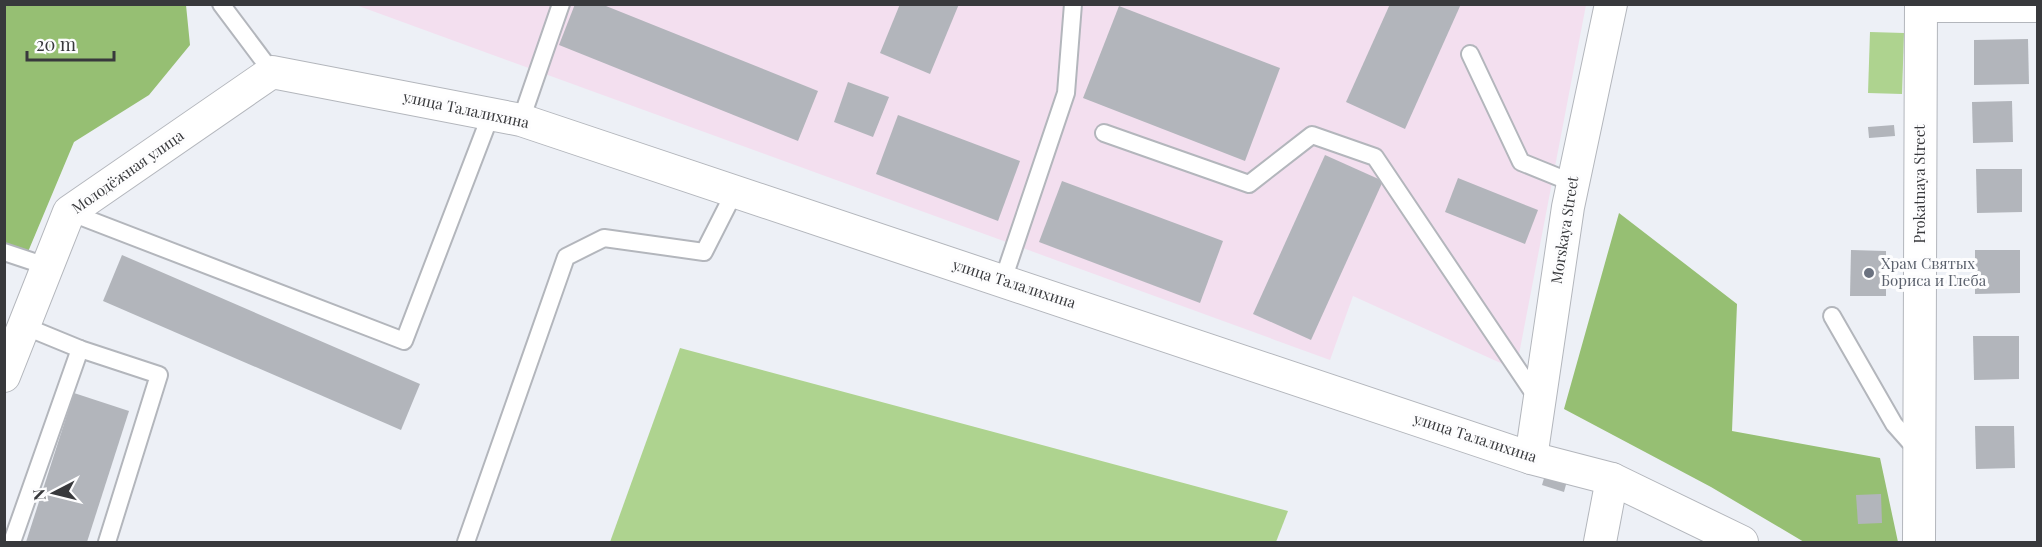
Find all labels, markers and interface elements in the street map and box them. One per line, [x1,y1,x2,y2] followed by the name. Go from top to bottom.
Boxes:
[27,24,114,62] scale bar
[36,32,76,56] text: 20 m
[400,86,532,132] street label: улица Талалихина
[1909,124,1929,244] street label: Prokatnaya Street
[67,125,188,217] street label: Молодёжная улица
[1546,174,1582,285] street label: Morskaya Street
[949,253,1079,313] street label: улица Талалихина
[1881,253,1987,290] place label: Храм Святых Бориса и Глеба
[1862,266,1876,280] marker: Храм Святых Бориса и Глеба
[1410,407,1540,467] street label: улица Талалихина
[24,463,84,523] north arrow
[27,487,50,502] text: N

